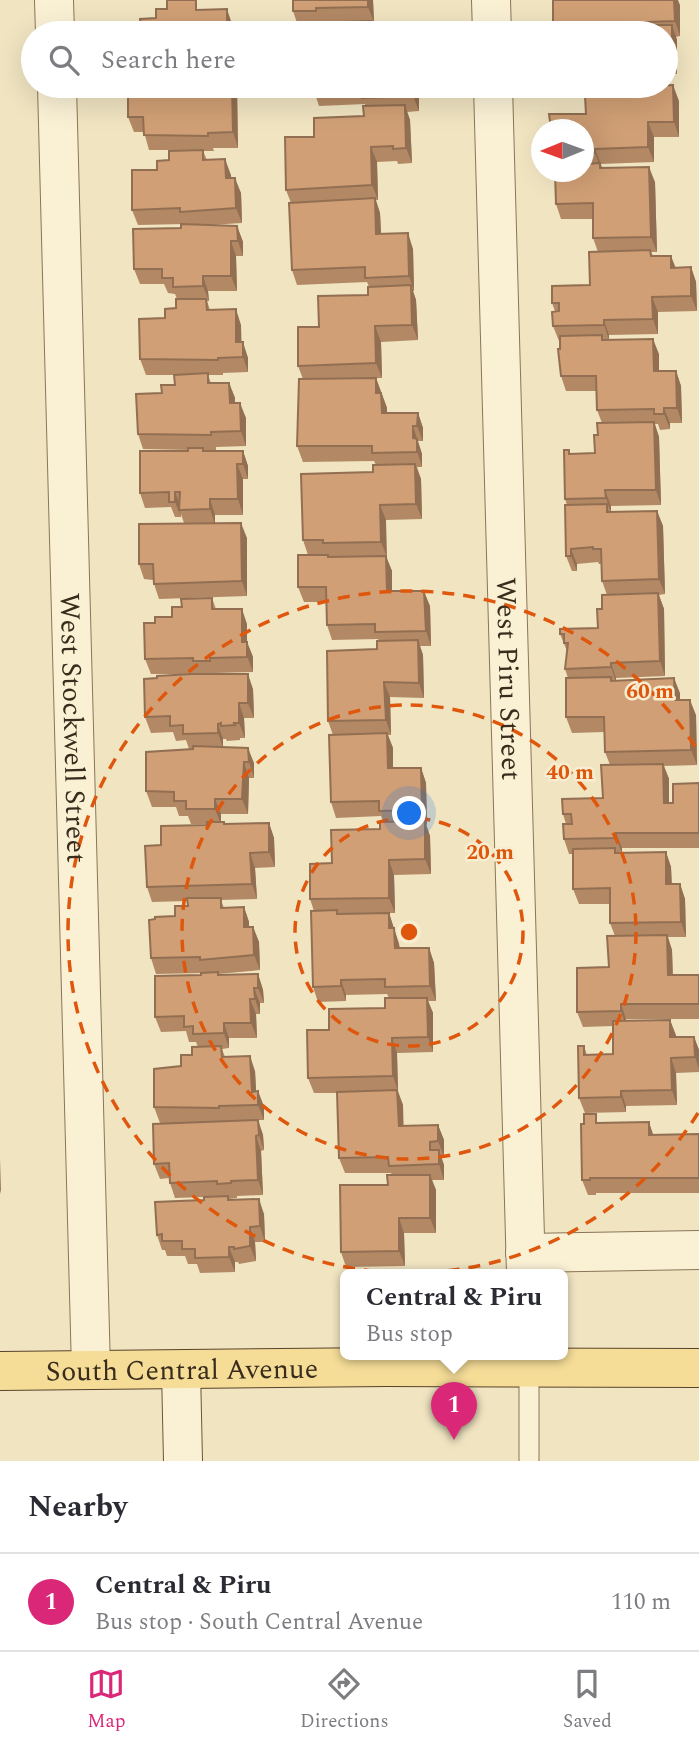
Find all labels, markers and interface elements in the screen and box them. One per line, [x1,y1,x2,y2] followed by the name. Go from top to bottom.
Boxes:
[21,21,678,98] search box
[101,40,236,80] text: Search here
[45,41,83,79] icon: search
[531,119,594,182] north arrow
[484,577,532,781] street label: West Piru Street
[47,592,98,864] street label: West Stockwell Street
[626,676,674,708] text: 60 m
[546,757,594,789] text: 40 m
[392,796,426,830] your location
[466,837,514,869] text: 20 m
[397,920,421,944] centre of rings
[340,1269,568,1360] popup
[366,1277,542,1317] text: Central & Piru
[366,1317,453,1352] text: Bus stop
[45,1348,319,1394] street label: South Central Avenue
[431,1382,477,1440] pin: 1
[28,1484,127,1530] text: Nearby
[95,1565,271,1605] text: Central & Piru
[45,1585,57,1620] text: 1
[611,1585,671,1620] text: 110 m
[95,1605,423,1640] text: Bus stop · South Central Avenue
[87,1665,126,1736] tab: Map
[300,1665,389,1736] tab: Directions
[563,1665,612,1736] tab: Saved

